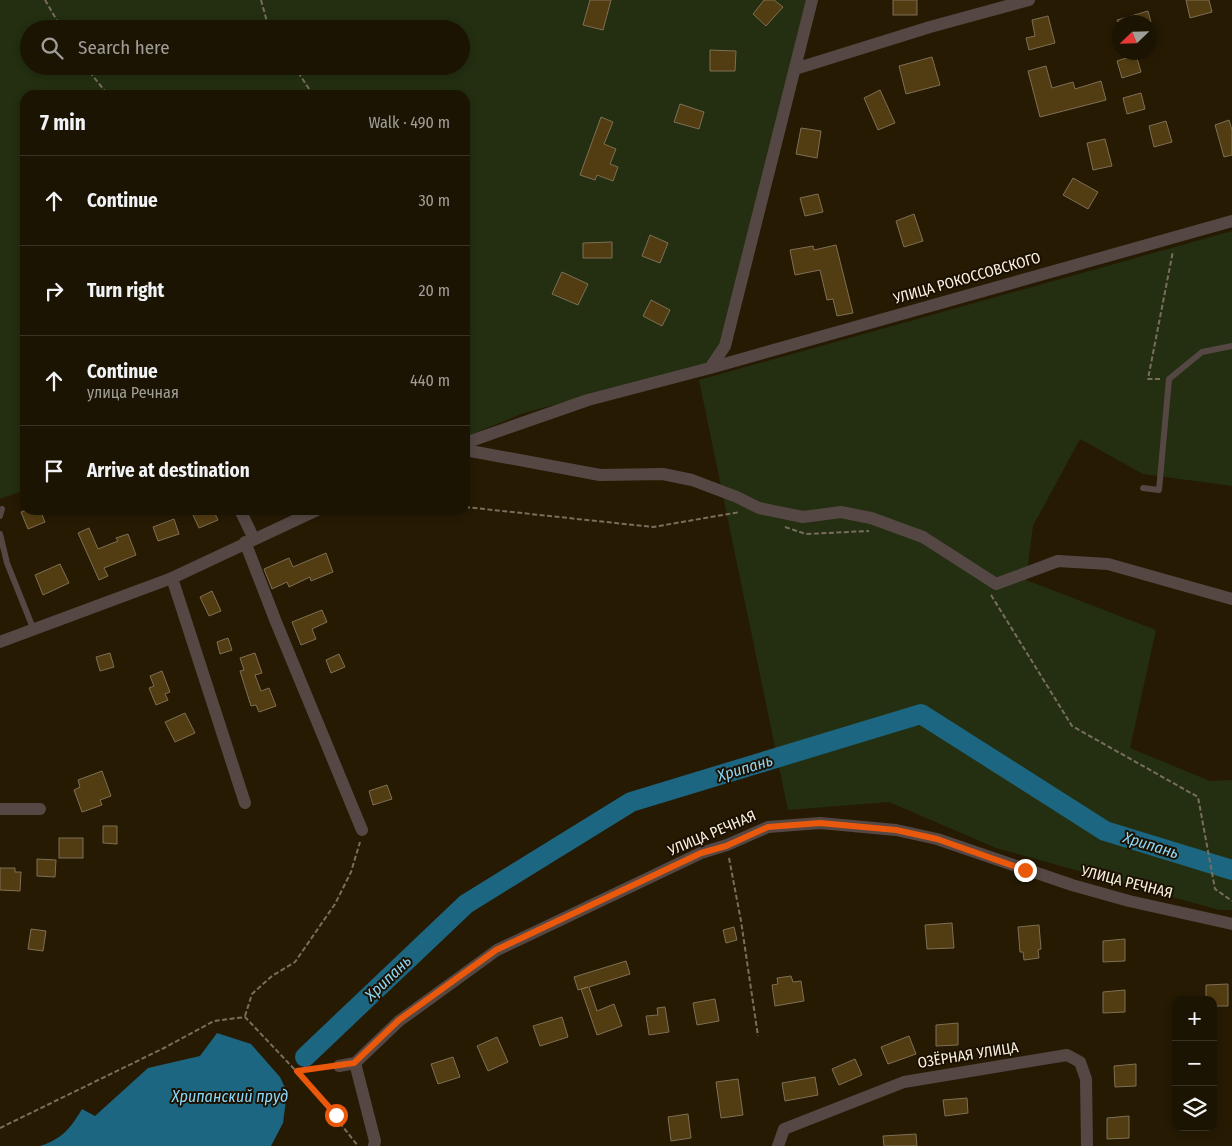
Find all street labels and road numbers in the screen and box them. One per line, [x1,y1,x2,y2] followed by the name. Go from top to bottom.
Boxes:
[890,248,1043,308] street label: УЛИЦА РОКОССОВСКОГО
[664,806,759,860] street label: УЛИЦА РЕЧНАЯ
[1078,862,1175,902] street label: УЛИЦА РЕЧНАЯ
[916,1038,1020,1072] street label: ОЗЁРНАЯ УЛИЦА

